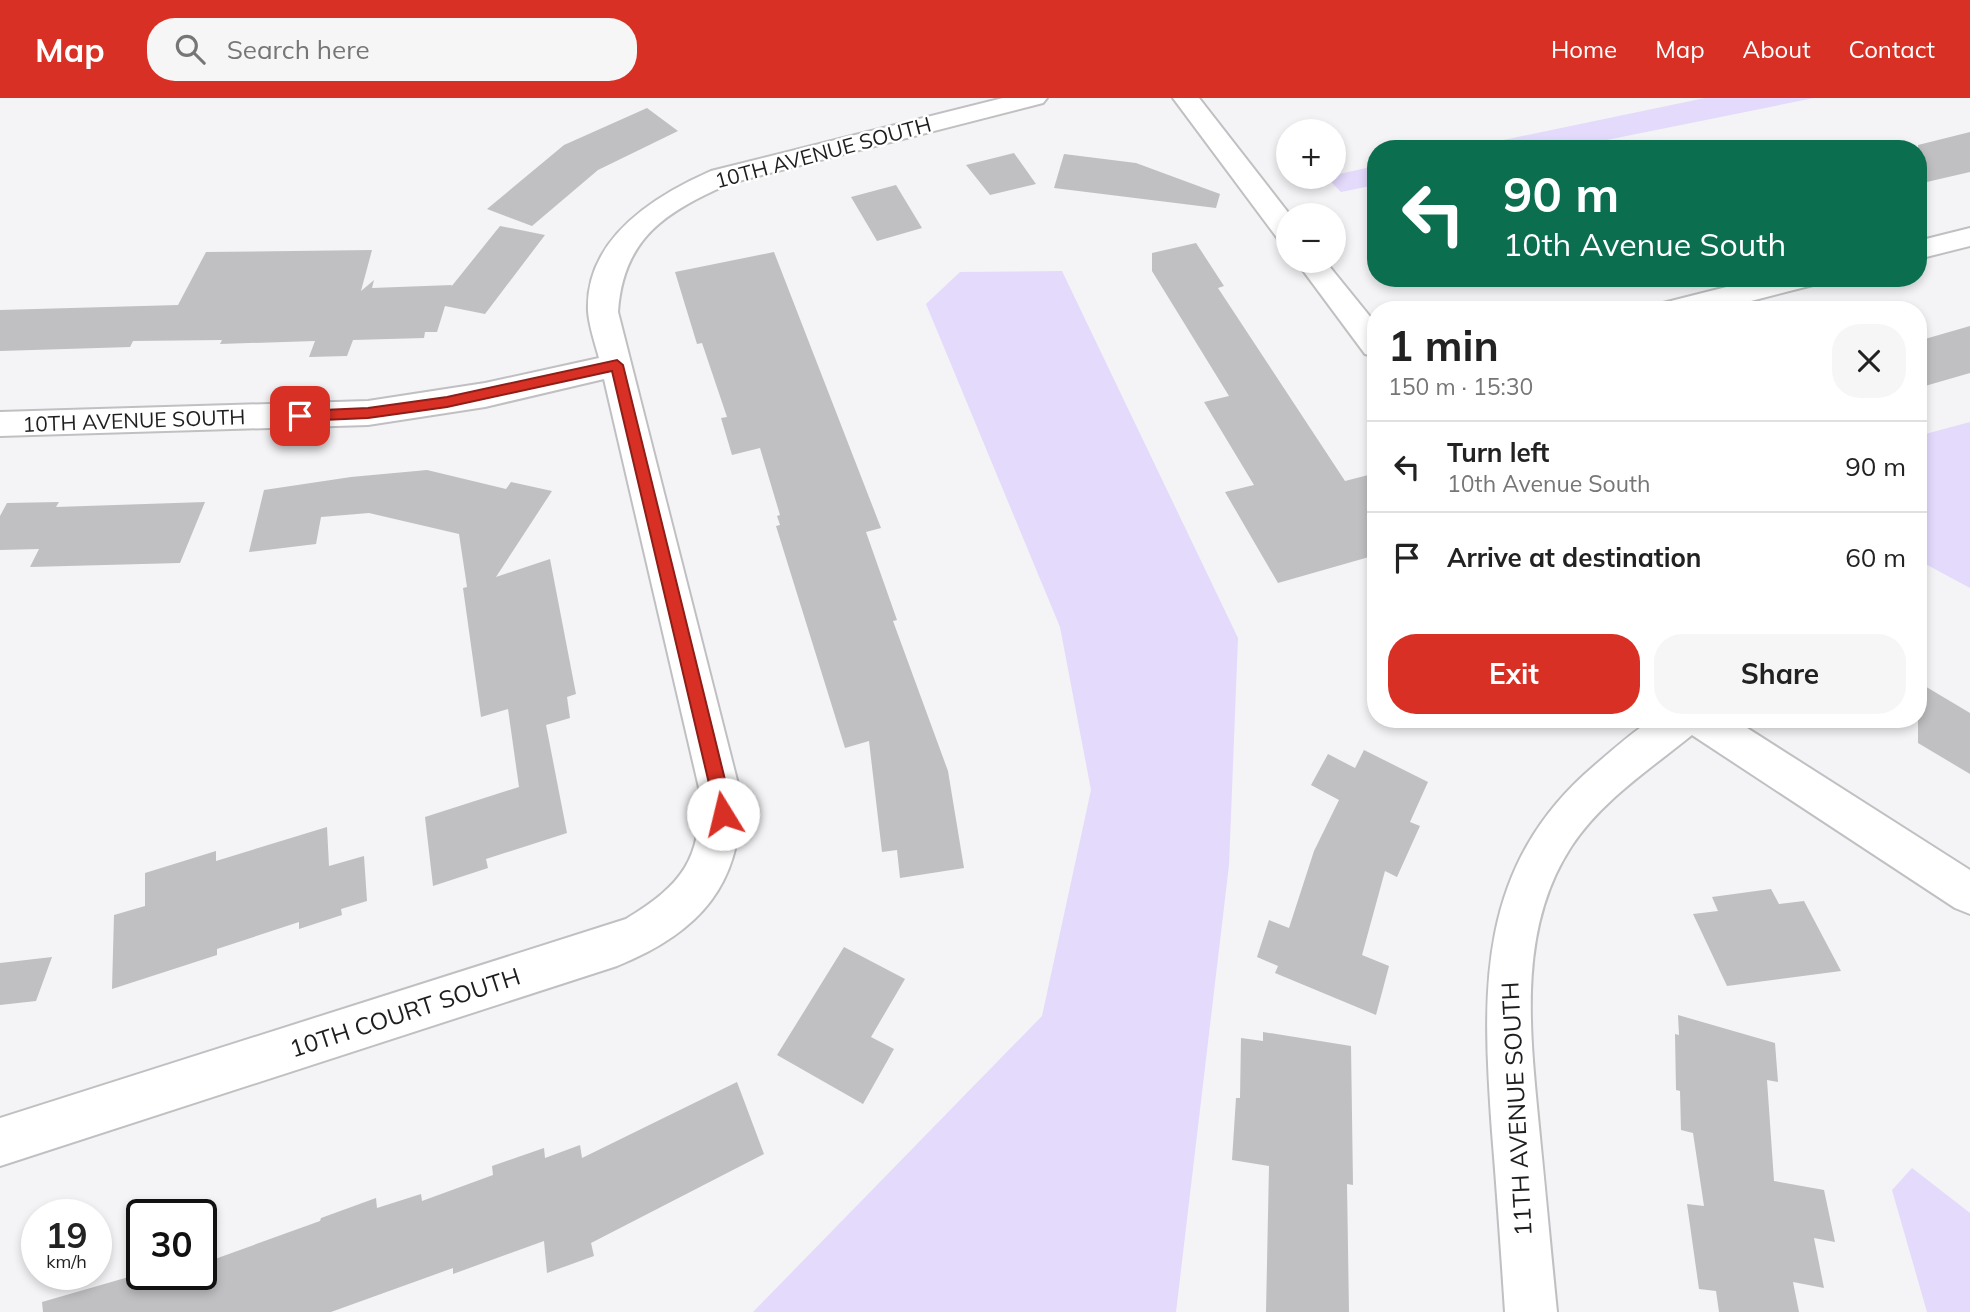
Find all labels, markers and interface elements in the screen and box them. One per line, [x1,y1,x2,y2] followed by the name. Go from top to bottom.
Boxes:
[147,18,637,81] search box
[35,29,105,70] text: Map
[171,30,209,68] icon: search
[227,33,370,66] text: Search here
[1551,34,1617,64] text: Home
[1655,34,1705,64] text: Map
[1743,34,1811,64] text: About
[1849,34,1935,64] text: Contact
[712,111,934,193] street label: 10TH AVENUE SOUTH
[1276,119,1346,273] map controls
[1276,119,1346,189] button: +
[1503,163,1619,224] text: 90 m
[1388,168,1479,259] icon: left
[1276,203,1346,273] button: −
[1503,224,1786,264] text: 10th Avenue South
[1388,319,1499,372] text: 1 min
[1832,324,1906,398] button: close
[1388,372,1533,401] text: 150 m · 15:30
[270,386,330,446] pin
[281,397,319,435] icon: arrive
[22,403,246,437] street label: 10TH AVENUE SOUTH
[1447,436,1549,469] text: Turn left
[1388,448,1426,486] icon: left
[1845,450,1906,483] text: 90 m
[1447,469,1651,498] text: 10th Avenue South
[1388,539,1426,577] icon: arrive
[1447,541,1702,574] text: Arrive at destination
[1845,541,1906,574] text: 60 m
[1388,634,1640,714] button: Exit
[1654,634,1906,714] button: Share
[686,777,760,851] position arrow
[286,961,524,1064] street label: 10TH COURT SOUTH
[1494,981,1538,1237] street label: 11TH AVENUE SOUTH
[126,1199,217,1290] speed limit sign: 30
[45,1213,88,1257] text: 19
[46,1250,87,1273] text: km/h

